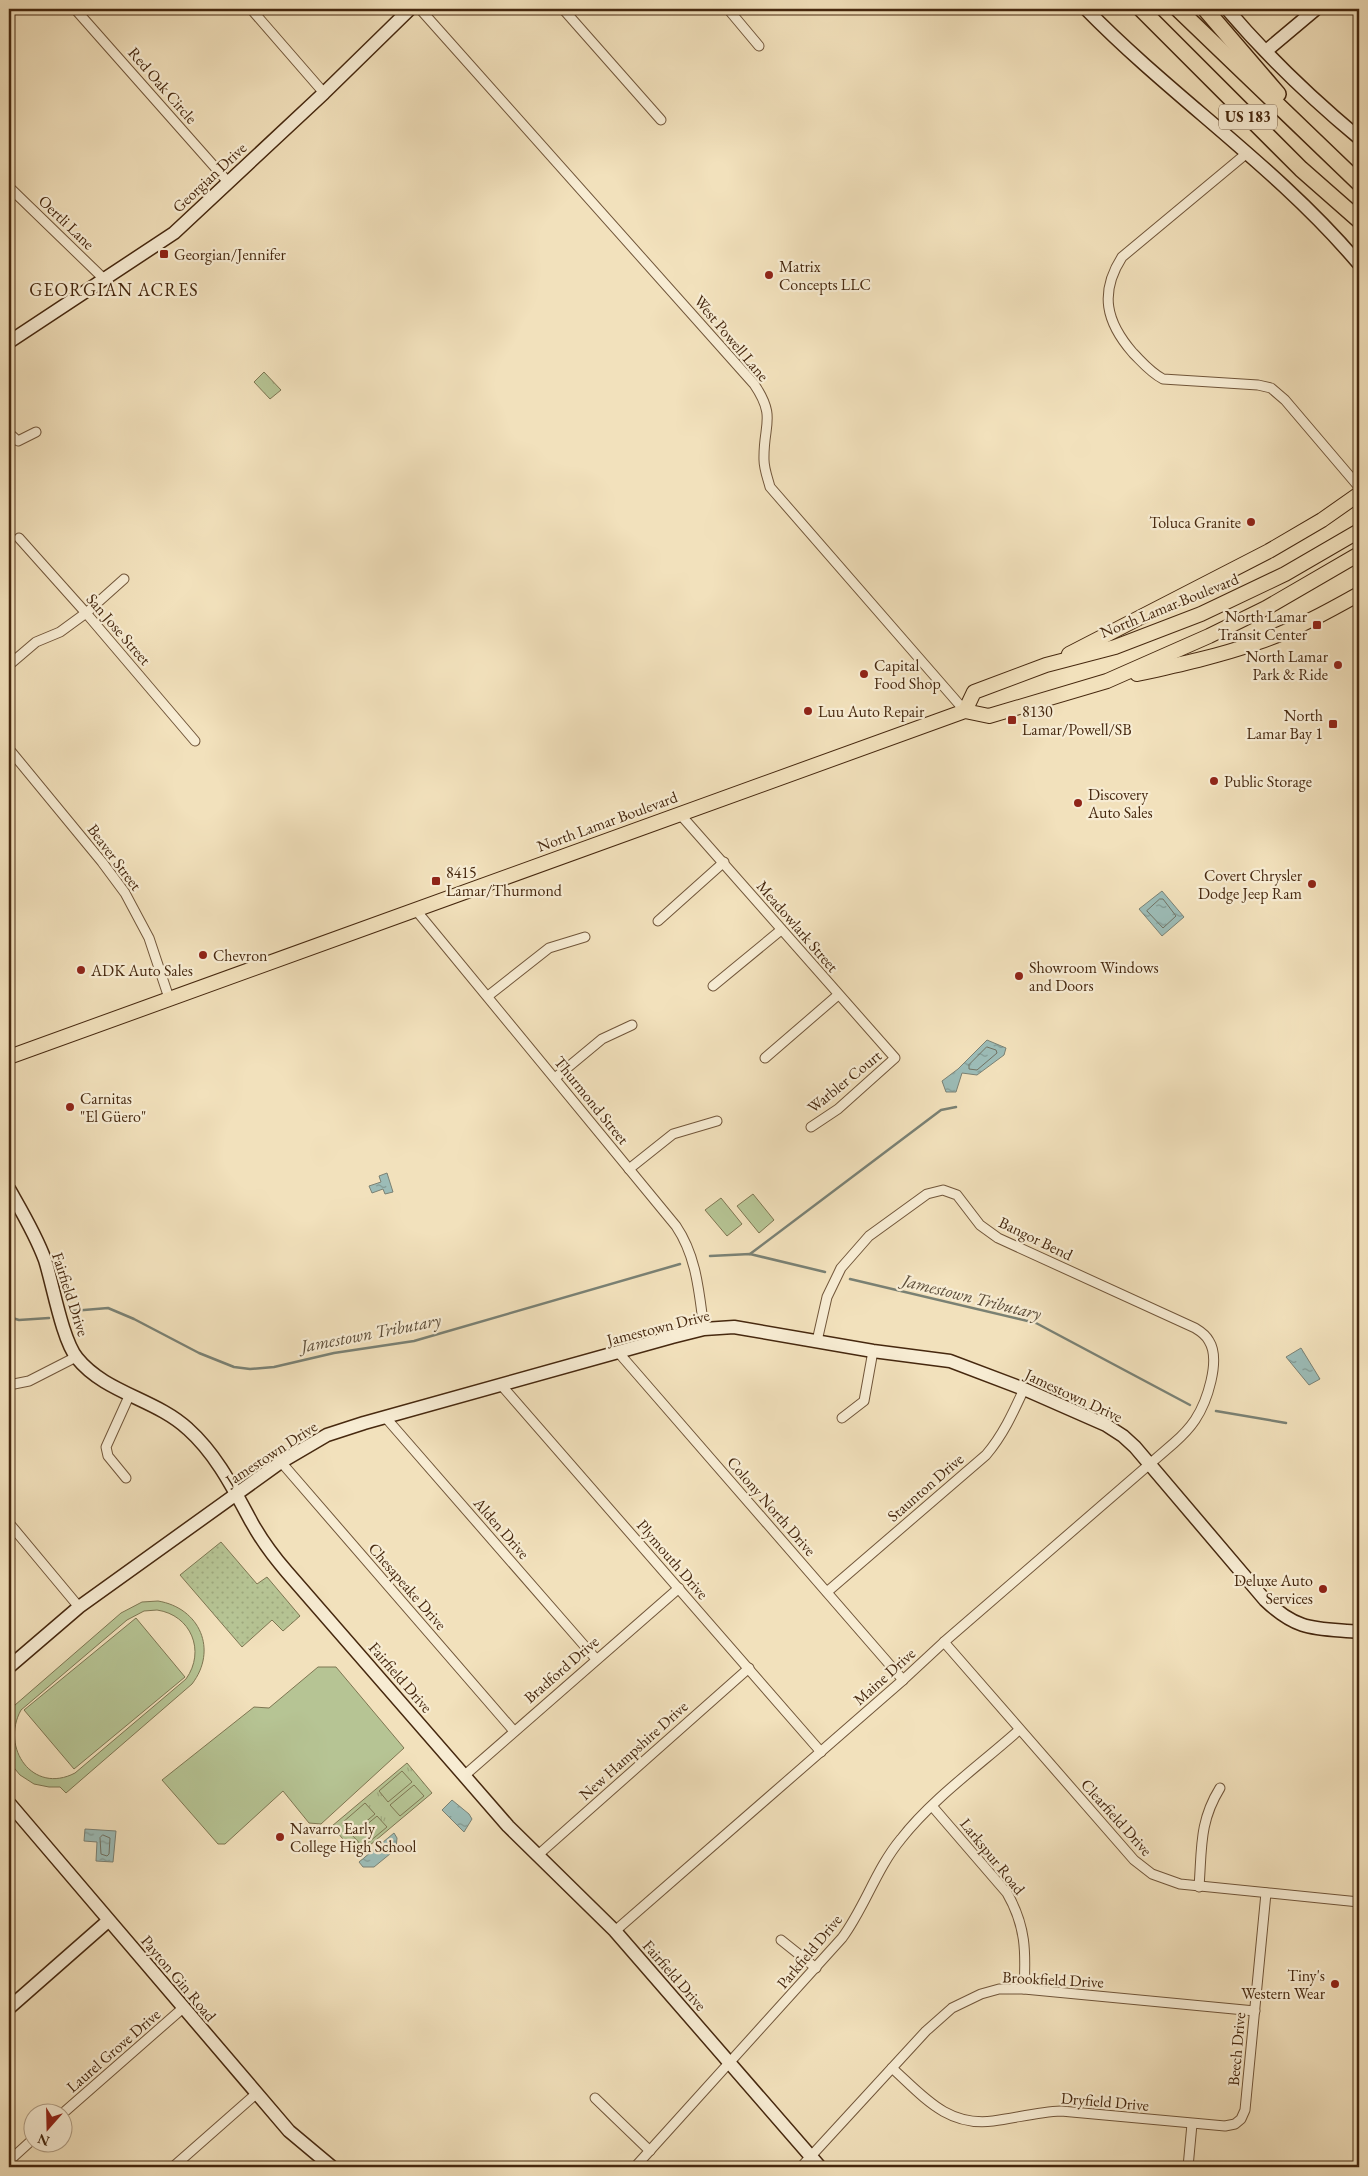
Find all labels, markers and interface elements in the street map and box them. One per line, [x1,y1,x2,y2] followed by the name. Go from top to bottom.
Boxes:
[123,42,202,128] street label: Red Oak Circle
[1219,104,1277,130] road number: US 183
[168,138,251,217] street label: Georgian Drive
[34,190,99,254] street label: Oertli Lane
[174,244,287,265] place label: Georgian/Jennifer
[158,248,170,260] marker: Georgian/Jennifer
[779,256,871,295] place label: Matrix Concepts LLC
[763,269,775,281] marker: Matrix Concepts LLC
[29,278,199,301] district label: GEORGIAN ACRES
[689,291,774,386] street label: West Powell Lane
[1149,512,1241,533] place label: Toluca Granite
[1245,516,1257,528] marker: Toluca Granite
[1097,568,1243,643] street label: North Lamar Boulevard
[82,589,156,670] street label: San Jose Street
[1218,606,1308,645] place label: North Lamar Transit Center
[1311,619,1323,631] marker: North Lamar Transit Center
[1246,646,1329,685] place label: North Lamar Park & Ride
[874,655,941,694] place label: Capital Food Shop
[1332,659,1344,671] marker: North Lamar Park & Ride
[858,668,870,680] marker: Capital Food Shop
[818,701,925,722] place label: Luu Auto Repair
[1022,701,1132,740] place label: 8130 Lamar/Powell/SB
[802,705,814,717] marker: Luu Auto Repair
[1246,705,1323,744] place label: North Lamar Bay 1
[1006,714,1018,726] marker: 8130 Lamar/Powell/SB
[1327,718,1339,730] marker: North Lamar Bay 1
[1224,771,1312,792] place label: Public Storage
[1208,775,1220,787] marker: Public Storage
[1087,784,1153,823] place label: Discovery Auto Sales
[534,786,681,857] street label: North Lamar Boulevard
[1072,797,1084,809] marker: Discovery Auto Sales
[83,820,147,895] street label: Beaver Street
[446,862,563,901] place label: 8415 Lamar/Thurmond
[1198,865,1303,904] place label: Covert Chrysler Dodge Jeep Ram
[430,875,442,887] marker: 8415 Lamar/Thurmond
[752,876,843,977] street label: Meadowlark Street
[1306,878,1318,890] marker: Covert Chrysler Dodge Jeep Ram
[213,945,268,966] place label: Chevron
[197,949,209,961] marker: Chevron
[1029,957,1159,996] place label: Showroom Windows and Doors
[90,960,193,981] place label: ADK Auto Sales
[75,964,87,976] marker: ADK Auto Sales
[1013,970,1025,982] marker: Showroom Windows and Doors
[803,1045,886,1118] street label: Warbler Court
[549,1052,634,1149] street label: Thurmond Street
[80,1088,146,1127] place label: Carnitas "El Güero"
[64,1101,76,1113] marker: Carnitas "El Güero"
[995,1212,1077,1266] street label: Bangor Bend
[47,1249,94,1339] street label: Fairfield Drive
[896,1267,1045,1326] water label: Jamestown Tributary
[603,1305,712,1351] street label: Jamestown Drive
[295,1308,444,1359] water label: Jamestown Tributary
[1020,1363,1126,1427] street label: Jamestown Drive
[220,1416,321,1492] street label: Jamestown Drive
[883,1448,968,1526] street label: Staunton Drive
[723,1452,821,1561] street label: Colony North Drive
[468,1492,534,1564] street label: Alden Drive
[632,1515,713,1604] street label: Plymouth Drive
[364,1538,451,1635] street label: Chesapeake Drive
[1234,1570,1313,1609] place label: Deluxe Auto Services
[1317,1583,1329,1595] marker: Deluxe Auto Services
[519,1631,603,1708] street label: Bradford Drive
[364,1638,437,1717] street label: Fairfield Drive
[849,1643,920,1710] street label: Maine Drive
[574,1696,692,1805] street label: New Hampshire Drive
[1076,1774,1157,1860] street label: Clearfield Drive
[955,1814,1030,1900] street label: Larkspur Road
[290,1818,416,1857] place label: Navarro Early College High School
[274,1831,286,1843] marker: Navarro Early College High School
[772,1910,847,1993] street label: Parkfield Drive
[136,1931,221,2027] street label: Payton Gin Road
[638,1936,711,2015] street label: Fairfield Drive
[1241,1965,1326,2004] place label: Tiny's Western Wear
[1002,1966,1104,1993] street label: Brookfield Drive
[1329,1978,1341,1990] marker: Tiny's Western Wear
[62,2004,165,2097] street label: Laurel Grove Drive
[1223,2011,1250,2087] street label: Beech Drive
[1060,2087,1150,2116] street label: Dryfield Drive
[22,2104,72,2154] north arrow
[35,2130,52,2151] text: N

